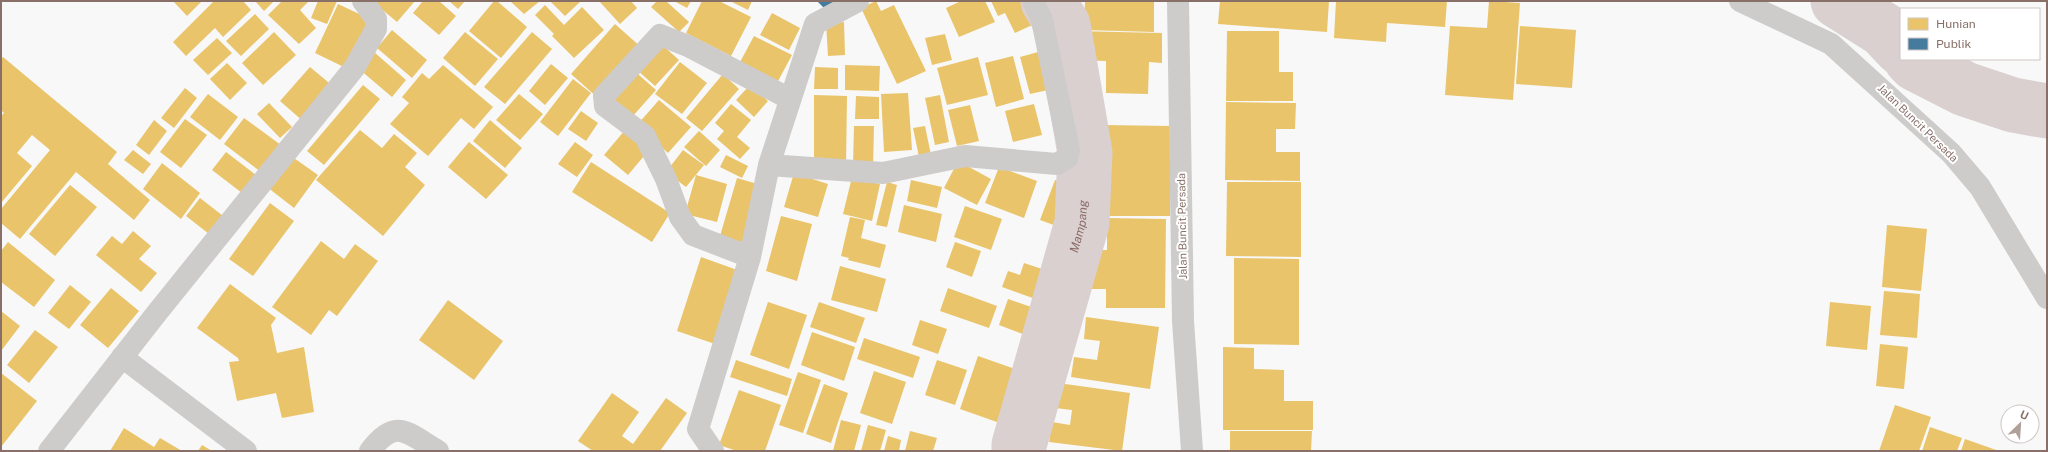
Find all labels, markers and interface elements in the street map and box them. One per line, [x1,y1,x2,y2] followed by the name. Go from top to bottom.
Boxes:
[1900,8,2040,60] legend
[1936,17,1976,31] text: Hunian
[1936,37,1971,51] text: Publik
[1876,82,1960,164] street label: Jalan Buncit Persada
[1175,173,1189,279] street label: Jalan Buncit Persada
[1067,199,1090,254] water label: Mampang
[2000,404,2040,444] north arrow
[2018,408,2030,422] text: U

